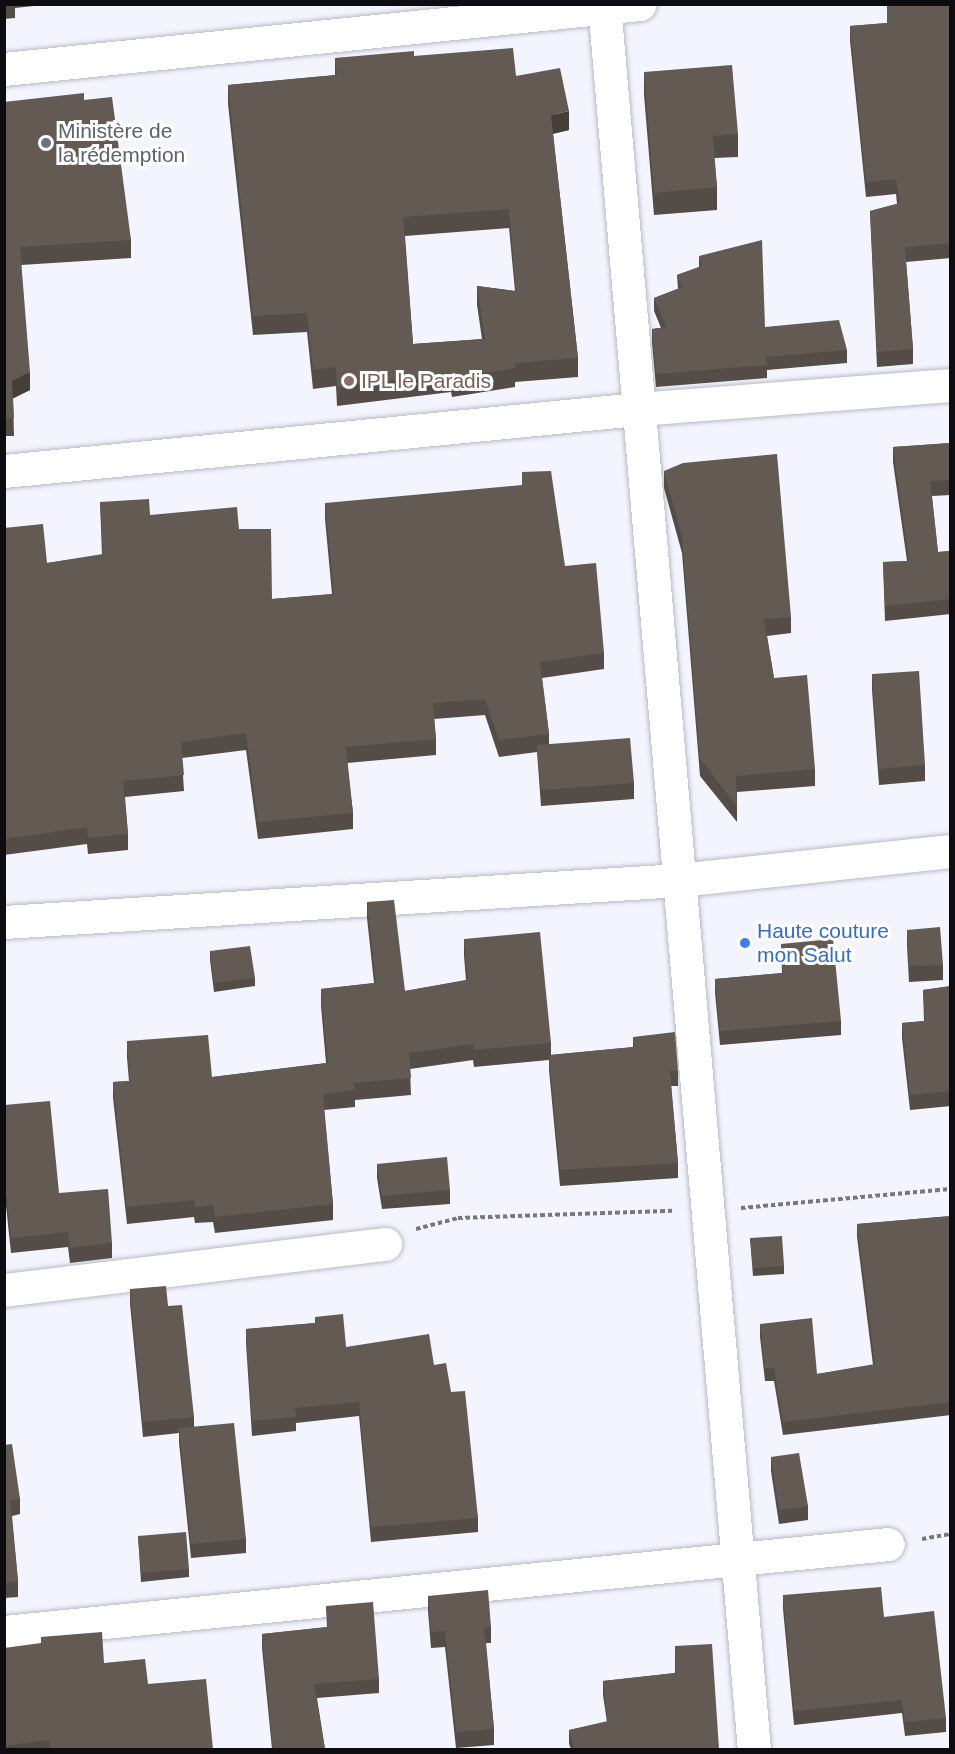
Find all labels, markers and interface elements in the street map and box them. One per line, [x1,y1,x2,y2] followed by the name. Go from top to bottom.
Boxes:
[58,118,185,168] place label: Ministère de la rédemption
[39,136,53,150] marker: Ministère de la rédemption
[361,368,492,394] place label: IPL le Paradis
[342,374,356,388] marker: IPL le Paradis
[757,918,889,968] place label: Haute couture mon Salut
[738,936,752,950] marker: Haute couture mon Salut

